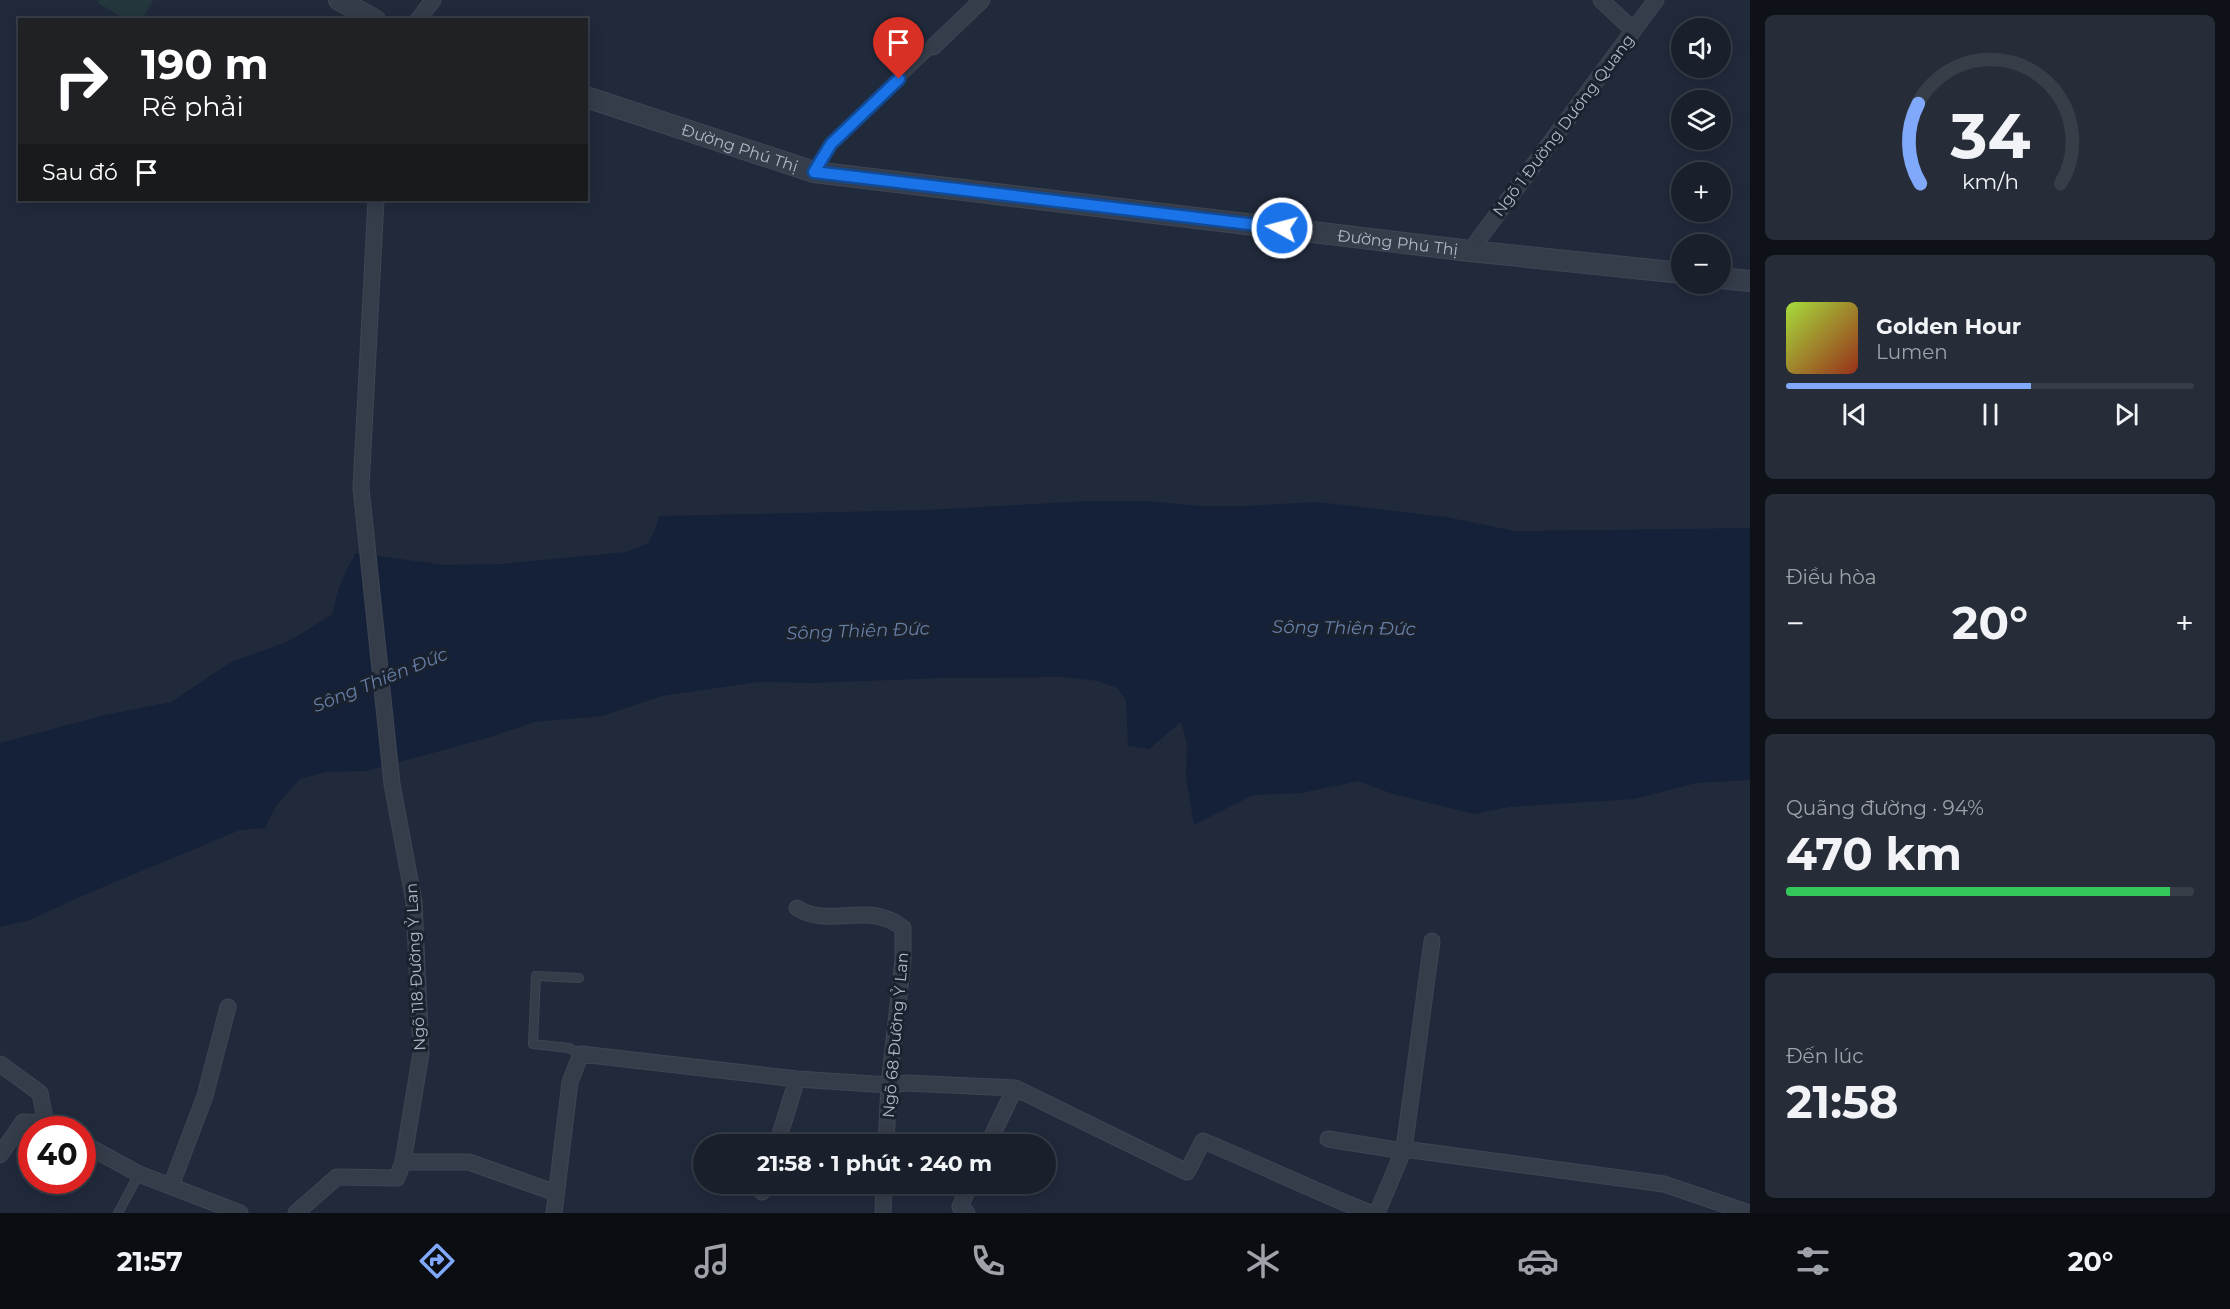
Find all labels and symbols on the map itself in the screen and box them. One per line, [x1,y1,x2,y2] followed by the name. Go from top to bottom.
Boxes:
[873,17,924,79] pin
[1489,30,1638,220] street label: Ngõ 1 Đường Dương Quang
[679,120,800,176] street label: Đường Phú Thị
[1250,196,1314,260] position arrow
[1336,226,1459,259] street label: Đường Phú Thị
[1272,616,1416,640] water label: Sông Thiên Đức
[786,618,930,644] water label: Sông Thiên Đức
[309,643,451,717] water label: Sông Thiên Đức
[401,883,429,1051] street label: Ngõ 118 Đường Ỷ Lan
[878,951,912,1119] street label: Ngõ 68 Đường Ỷ Lan
[18,1116,96,1194] speed limit sign: 40

